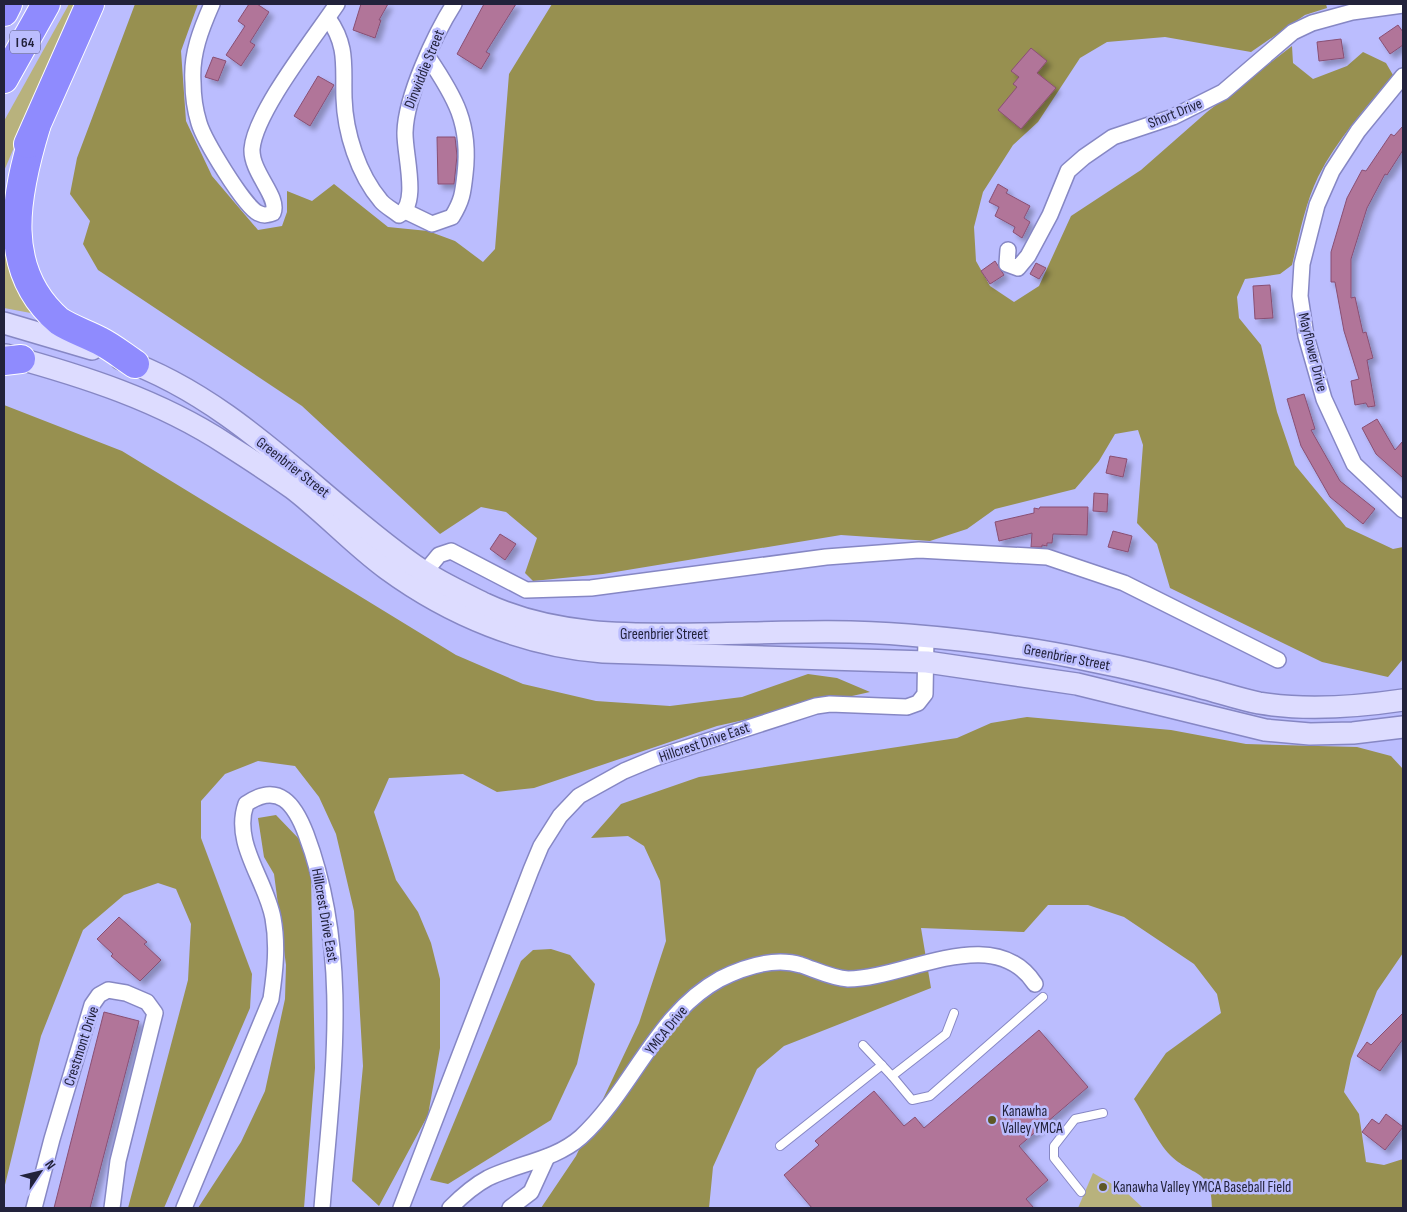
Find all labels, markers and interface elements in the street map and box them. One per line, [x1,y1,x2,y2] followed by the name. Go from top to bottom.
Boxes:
[400,27,449,111] street label: Dinwiddie Street
[10,31,40,54] road number: I 64
[1145,94,1205,133] street label: Short Drive
[1294,311,1331,393] street label: Mayflower Drive
[252,433,333,502] street label: Greenbrier Street
[620,625,708,644] street label: Greenbrier Street
[1022,640,1112,675] street label: Greenbrier Street
[656,718,752,767] street label: Hillcrest Drive East
[307,867,342,964] street label: Hillcrest Drive East
[641,1002,692,1059] street label: YMCA Drive
[60,1004,103,1088] street label: Crestmont Drive
[1002,1102,1063,1138] place label: Kanawha Valley YMCA
[986,1114,998,1126] marker: Kanawha Valley YMCA
[15,1147,65,1197] north arrow
[41,1157,59,1173] text: N
[1113,1178,1291,1197] place label: Kanawha Valley YMCA Baseball Field
[1097,1181,1109,1193] marker: Kanawha Valley YMCA Baseball Field

